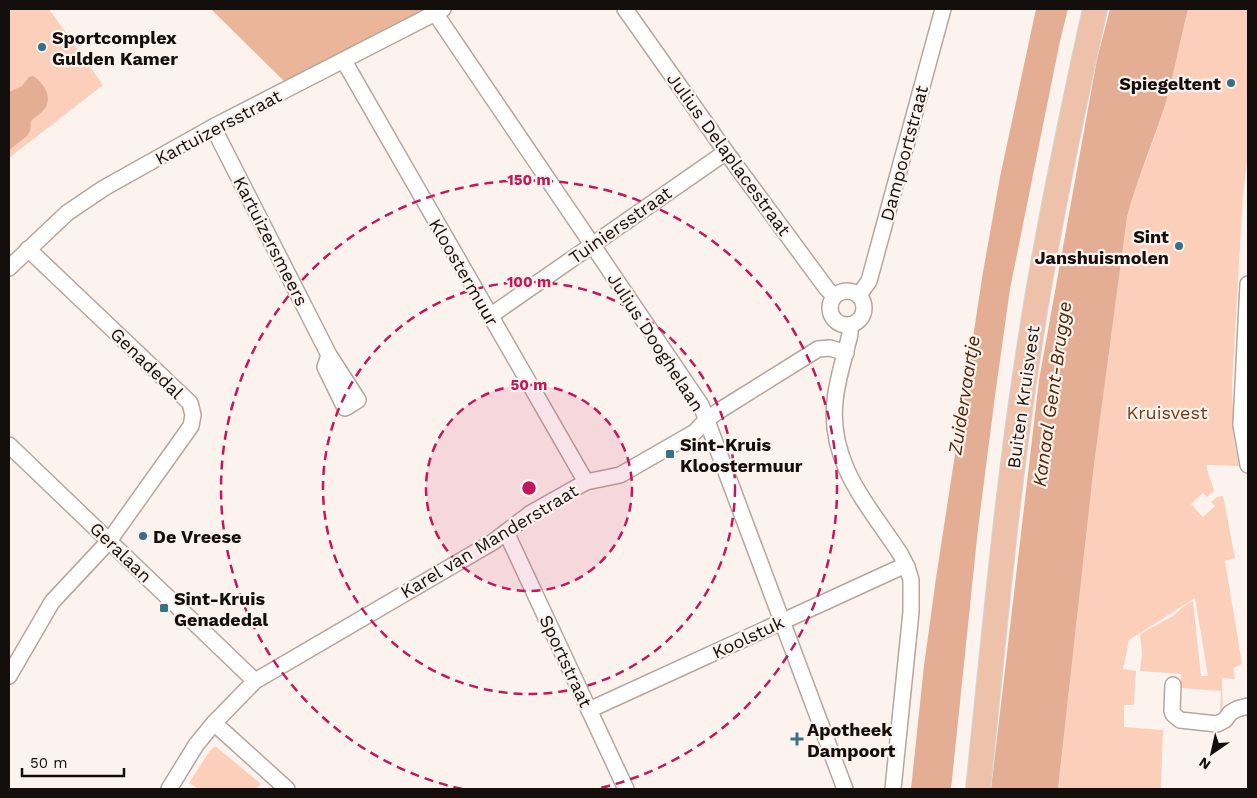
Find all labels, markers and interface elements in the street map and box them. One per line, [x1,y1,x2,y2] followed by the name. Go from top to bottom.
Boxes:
[52,27,178,69] place label: Sportcomplex Gulden Kamer
[36,41,48,53] marker: Sportcomplex Gulden Kamer
[663,68,795,240] street label: Julius Delaplacestraat
[1119,73,1221,94] place label: Spiegeltent
[1225,77,1237,89] marker: Spiegeltent
[876,83,932,223] street label: Dampoortstraat
[151,85,285,169] street label: Kartuizersstraat
[507,171,551,189] text: 150 m
[229,173,313,309] street label: Kartuizersmeers
[565,182,676,268] street label: Tuiniersstraat
[425,215,503,329] street label: Kloostermuur
[1035,226,1169,268] place label: Sint Janshuismolen
[1173,240,1185,252] marker: Sint Janshuismolen
[603,269,709,415] street label: Julius Dooghelaan
[507,273,551,291] text: 100 m
[1028,300,1076,488] water label: Kanaal Gent-Brugge
[106,323,188,403] street label: Genadedal
[1003,324,1043,470] street label: Buiten Kruisvest
[943,334,985,457] water label: Zuidervaartje
[511,376,547,394] text: 50 m
[1126,402,1208,423] park label: Kruisvest
[680,434,803,476] place label: Sint-Kruis Kloostermuur
[664,448,676,460] marker: Sint-Kruis Kloostermuur
[396,479,582,602] street label: Karel van Manderstraat
[520,479,538,497] centre of rings
[86,517,156,587] street label: Geralaan
[153,526,241,547] place label: De Vreese
[137,530,149,542] marker: De Vreese
[174,588,268,630] place label: Sint-Kruis Genadedal
[158,602,170,614] marker: Sint-Kruis Genadedal
[535,611,597,711] street label: Sportstraat
[709,611,787,663] street label: Koolstuk
[807,719,896,761] place label: Apotheek Dampoort
[1187,728,1237,778] north arrow
[791,733,803,745] marker: Apotheek Dampoort
[22,746,125,778] scale bar
[30,754,67,772] text: 50 m
[1196,754,1214,773] text: N

